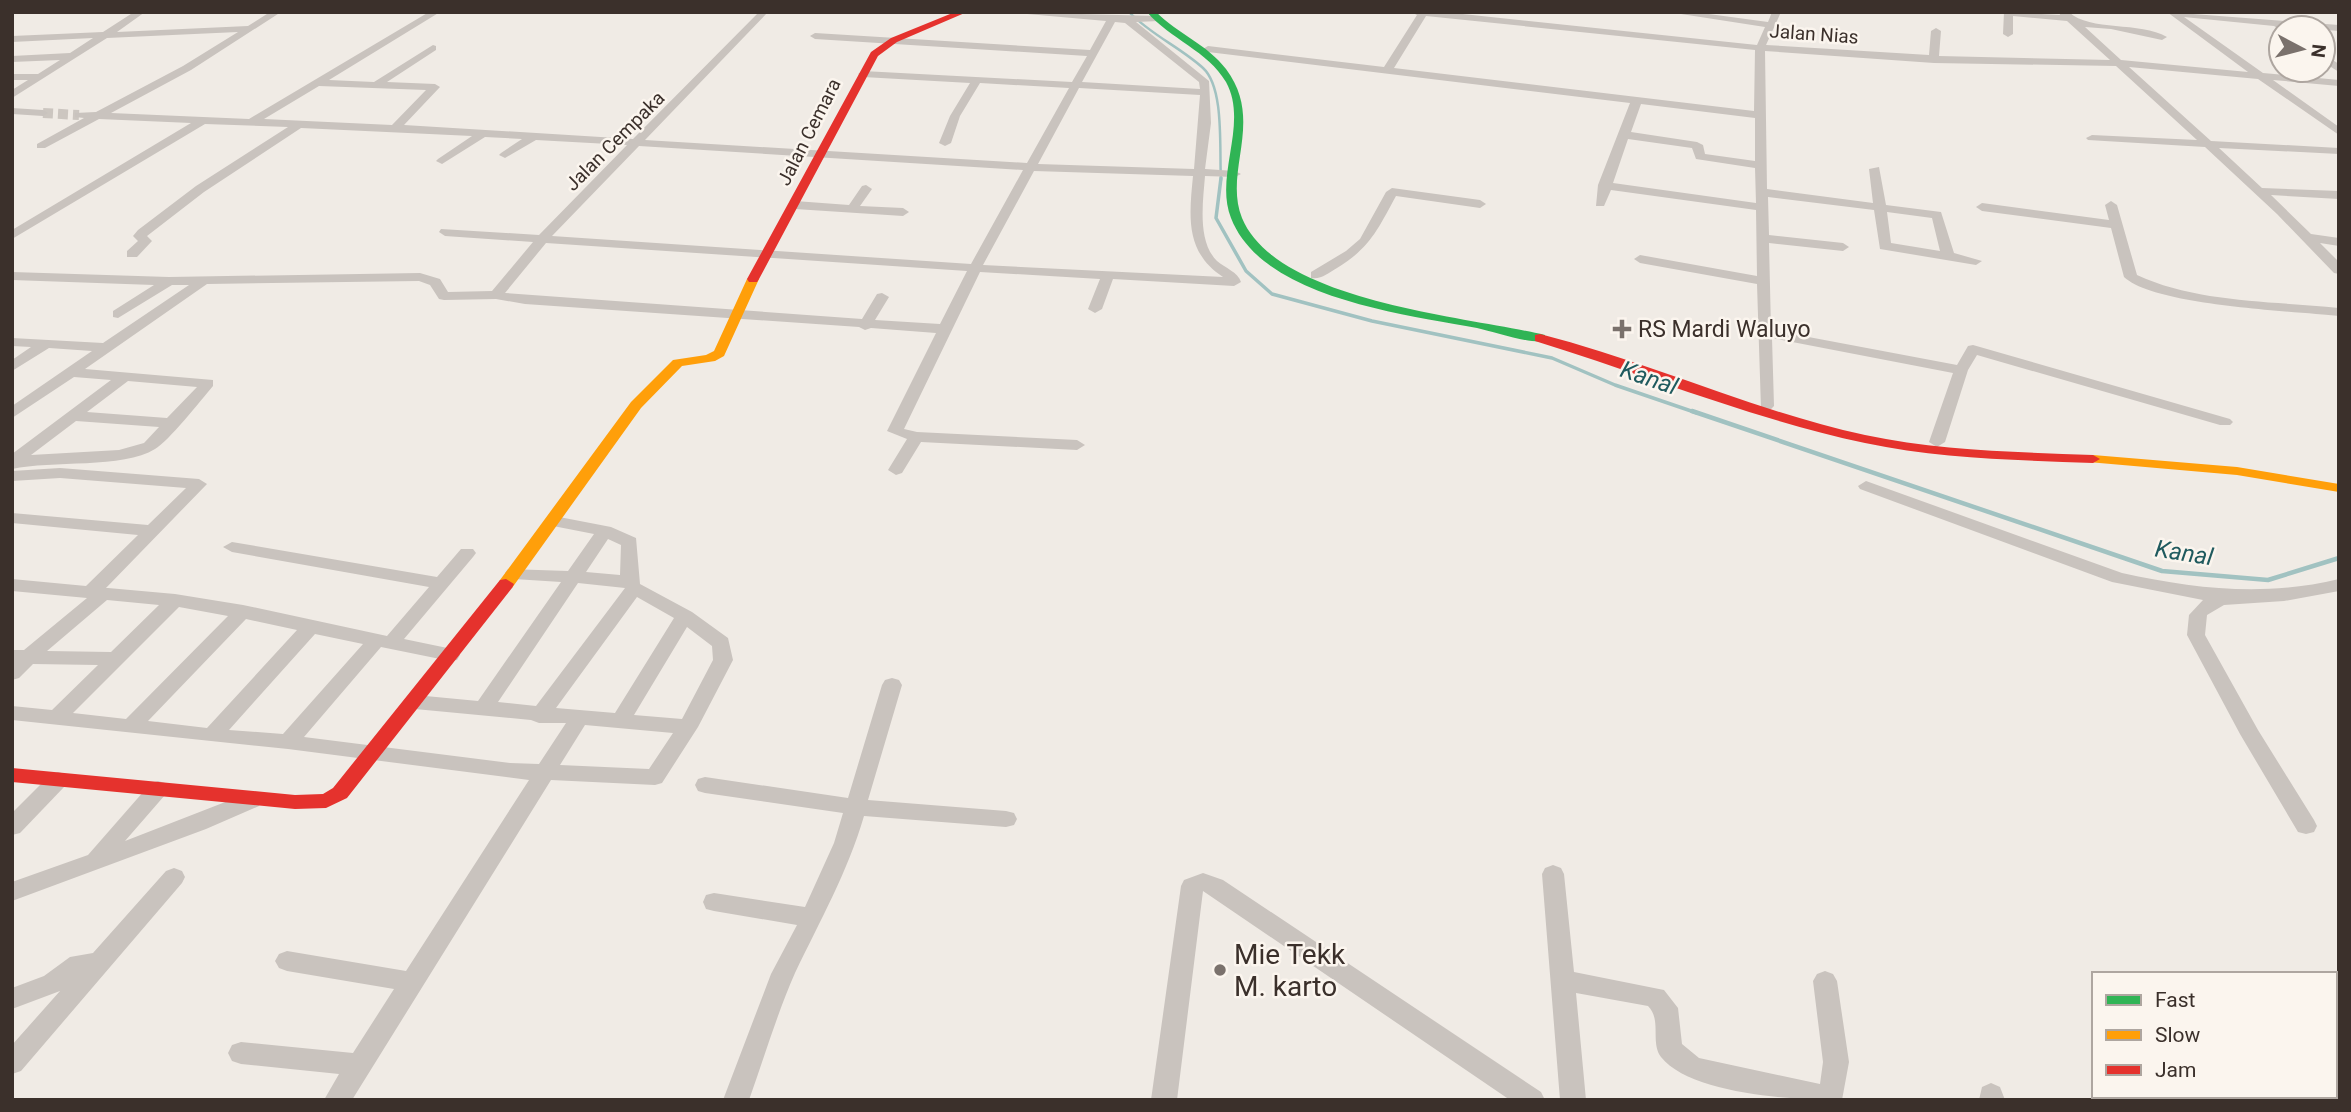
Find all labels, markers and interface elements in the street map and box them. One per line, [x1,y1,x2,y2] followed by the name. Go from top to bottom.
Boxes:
[2267,14,2337,84] north arrow
[1769,19,1859,49] street label: Jalan Nias
[2306,43,2331,59] text: N
[772,75,846,189] street label: Jalan Cemara
[561,87,669,195] street label: Jalan Cempaka
[1638,316,1811,343] place label: RS Mardi Waluyo
[1612,319,1632,339] marker: RS Mardi Waluyo
[1617,355,1682,401] water label: Kanal
[2153,535,2215,571] water label: Kanal
[1234,938,1346,1003] place label: Mie Tekk M. karto
[1212,962,1228,978] marker: Mie Tekk M. karto
[2092,972,2337,1098] legend
[2155,988,2196,1012] text: Fast
[2155,1023,2201,1047] text: Slow
[2155,1058,2196,1082] text: Jam

